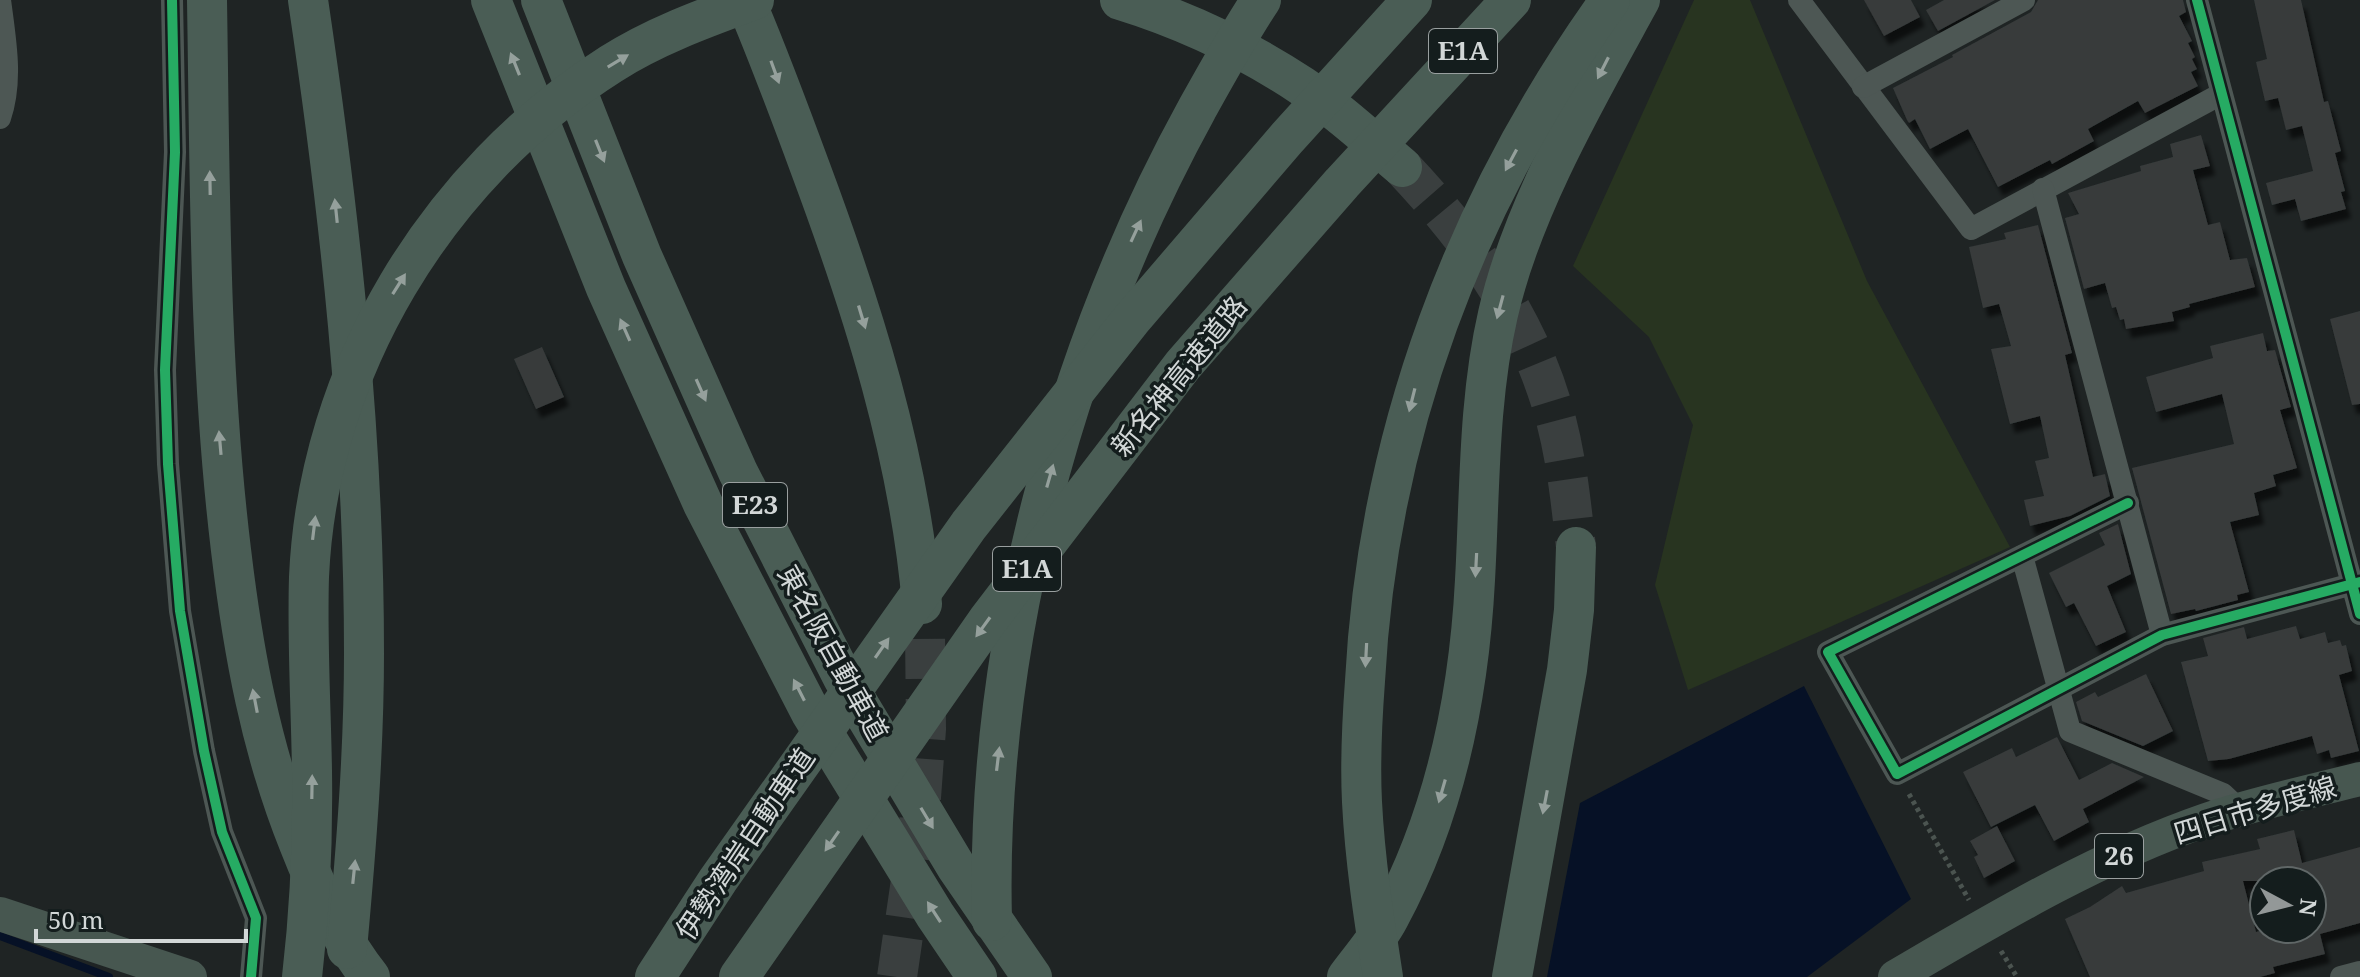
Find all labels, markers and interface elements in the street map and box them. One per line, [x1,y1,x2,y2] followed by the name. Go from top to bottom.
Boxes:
[1429,29,1497,73] road number: E1A
[508,52,521,76] one-way arrow
[607,54,629,68] one-way arrow
[1596,57,1610,80] one-way arrow
[769,60,782,84] one-way arrow
[594,139,607,163] one-way arrow
[1504,149,1518,171] one-way arrow
[204,170,216,195] one-way arrow
[329,198,342,223] one-way arrow
[1129,220,1143,243] one-way arrow
[391,273,405,295] one-way arrow
[1102,287,1255,463] street label: 新名神高速道路
[1494,294,1506,319] one-way arrow
[856,305,869,329] one-way arrow
[618,318,632,342] one-way arrow
[695,378,708,402] one-way arrow
[1405,387,1417,412] one-way arrow
[214,430,227,455] one-way arrow
[1044,464,1056,489] one-way arrow
[723,483,787,527] road number: E23
[308,515,321,540] one-way arrow
[993,547,1061,591] road number: E1A
[1469,553,1482,578] one-way arrow
[770,558,898,747] street label: 東名阪自動車道
[975,616,991,638] one-way arrow
[874,637,890,659] one-way arrow
[1359,643,1372,668] one-way arrow
[793,679,807,701] one-way arrow
[248,688,260,713] one-way arrow
[666,740,823,947] street label: 伊勢湾岸自動車道
[992,747,1005,772] one-way arrow
[2169,766,2341,852] street label: 四日市多度線
[306,774,318,799] one-way arrow
[1435,778,1447,803] one-way arrow
[1538,789,1550,814] one-way arrow
[920,807,934,829] one-way arrow
[825,831,840,852] one-way arrow
[2095,834,2143,878] road number: 26
[348,859,361,884] one-way arrow
[2248,865,2328,945] north arrow
[36,893,246,943] scale bar
[2293,897,2325,918] text: N
[926,902,941,923] one-way arrow
[48,903,104,936] text: 50 m

